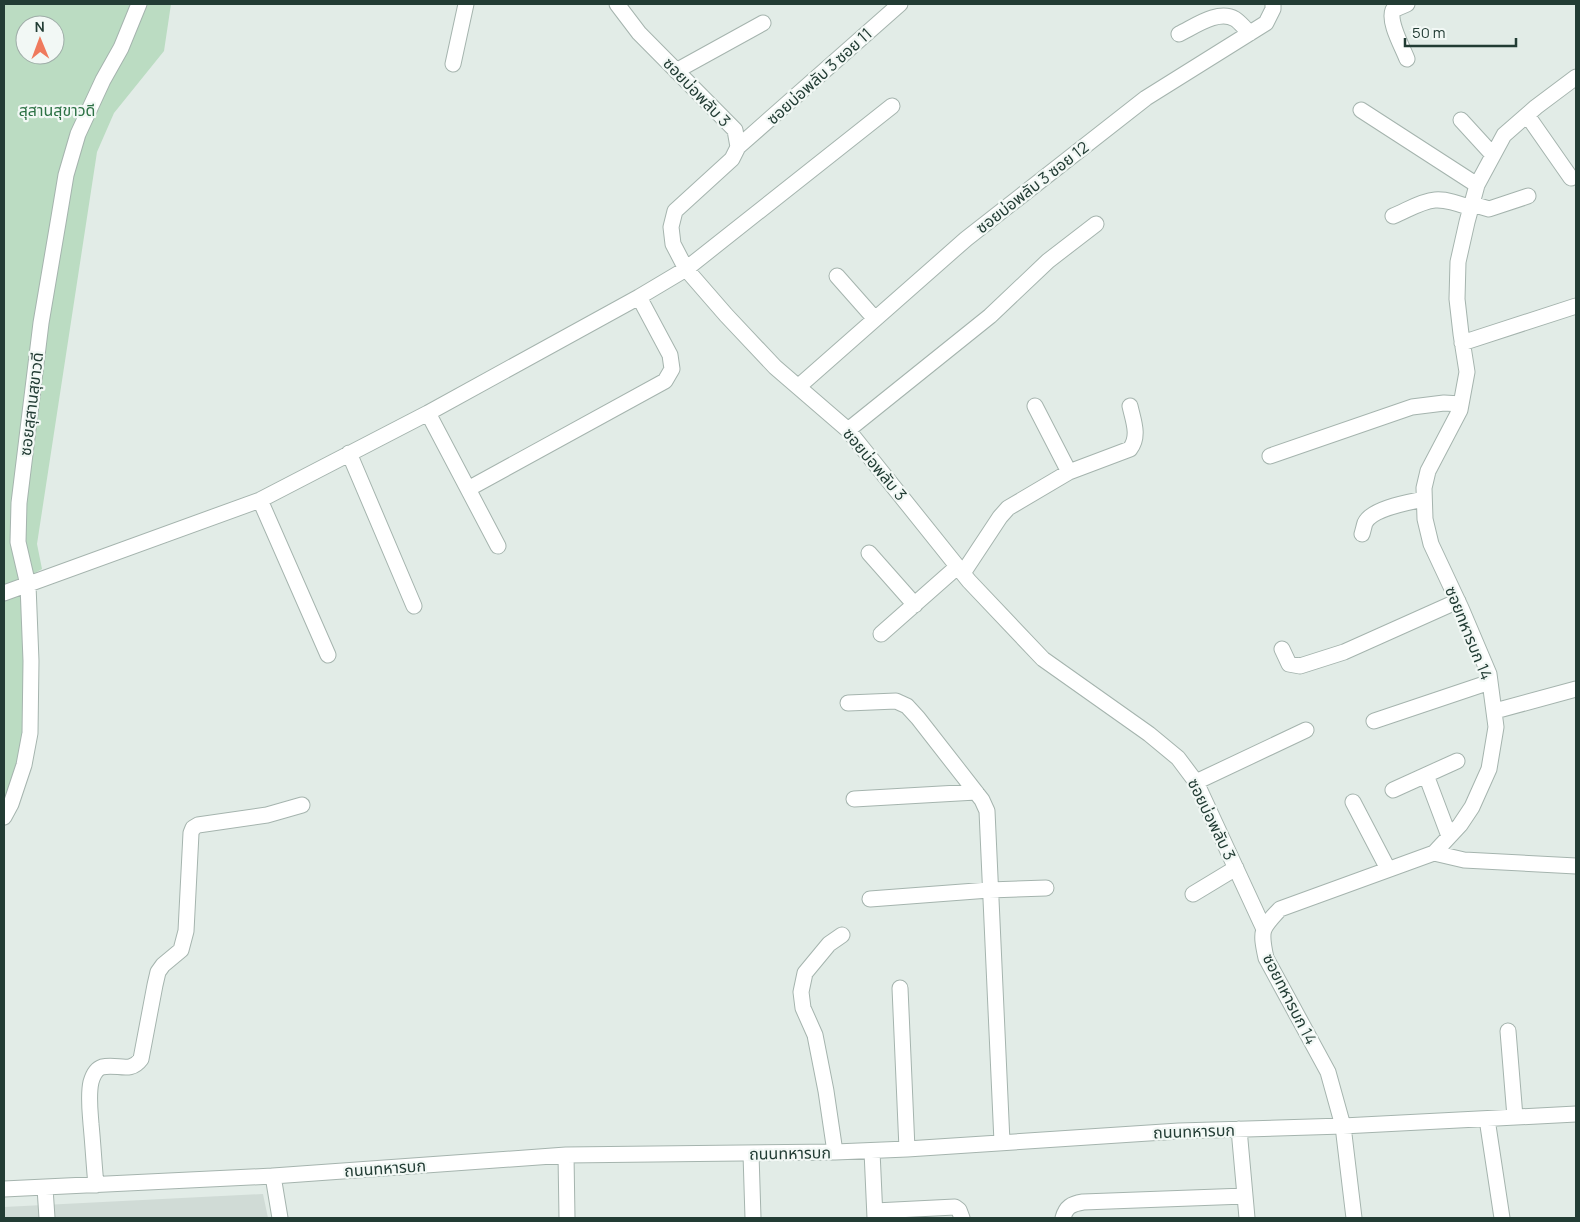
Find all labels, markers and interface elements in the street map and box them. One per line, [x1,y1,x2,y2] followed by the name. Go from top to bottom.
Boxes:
[15,15,65,65] north arrow
[1405,15,1516,47] scale bar
[35,17,45,36] text: N
[1412,22,1446,43] text: 50 m
[762,23,876,129] street label: ซอยบ่อพลับ 3 ซอย 11
[658,53,736,131] street label: ซอยบ่อพลับ 3
[19,99,95,121] park label: สุสานสุขาวดี
[971,136,1093,238] street label: ซอยบ่อพลับ 3 ซอย 12
[14,351,48,457] street label: ซอยสุสานสุขาวดี
[838,423,912,505] street label: ซอยบ่อพลับ 3
[1440,583,1498,683] street label: ซอยทหารบก 14
[1183,774,1241,864] street label: ซอยบ่อพลับ 3
[1258,950,1322,1048] street label: ซอยทหารบก 14
[1153,1119,1235,1143] street label: ถนนทหารบก
[749,1141,831,1165] street label: ถนนทหารบก
[343,1154,427,1182] street label: ถนนทหารบก

